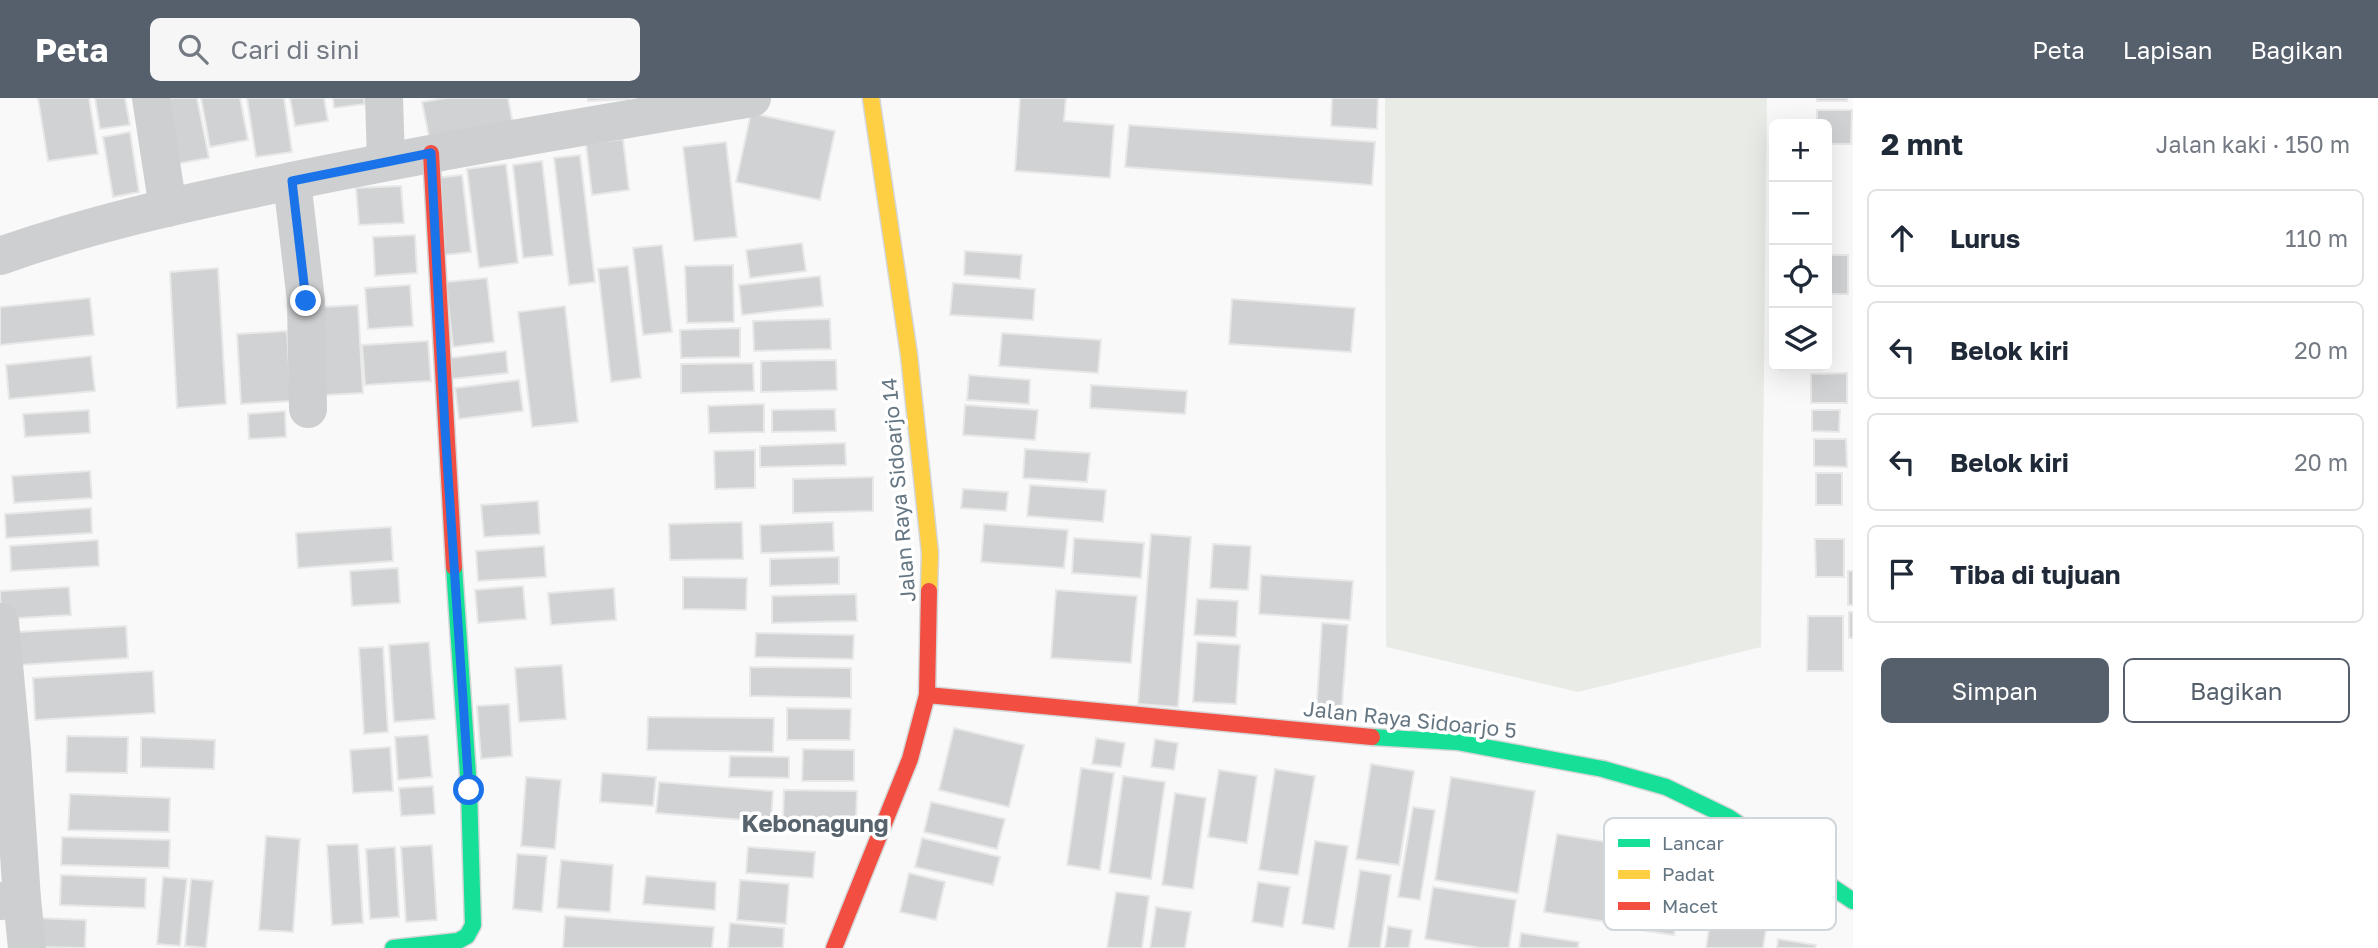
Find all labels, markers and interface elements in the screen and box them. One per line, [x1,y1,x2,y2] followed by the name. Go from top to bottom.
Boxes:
[150,18,640,81] search box
[35,30,108,69] text: Peta
[174,30,212,68] icon: search
[230,34,360,65] text: Cari di sini
[2032,35,2085,64] text: Peta
[2123,35,2213,64] text: Lapisan
[2251,35,2343,64] text: Bagikan
[1769,119,1832,371] map controls
[1769,119,1832,182] button: +
[1881,126,1963,162] text: 2 mnt
[2156,130,2350,158] text: Jalan kaki · 150 m
[1769,182,1832,245] button: −
[1883,219,1921,257] icon: ahead
[1950,223,2020,254] text: Lurus
[2285,224,2348,252] text: 110 m
[1769,245,1832,308] button: locate
[290,285,321,316] route end
[1769,308,1832,371] button: layers
[1883,331,1921,369] icon: left
[1950,335,2069,366] text: Belok kiri
[2294,336,2348,364] text: 20 m
[875,377,921,603] street label: Jalan Raya Sidoarjo 14
[1883,443,1921,481] icon: left
[1950,447,2069,478] text: Belok kiri
[2294,448,2348,476] text: 20 m
[1883,555,1921,593] icon: arrive
[1950,559,2120,590] text: Tiba di tujuan
[1881,658,2109,723] button: Simpan
[2123,658,2350,723] button: Bagikan
[1302,695,1518,743] street label: Jalan Raya Sidoarjo 5
[453,774,484,805] route start
[742,808,889,837] district label: Kebonagung
[1604,818,1836,930] legend
[1662,831,1725,854] text: Lancar
[1662,862,1715,885] text: Padat
[1662,894,1718,917] text: Macet

